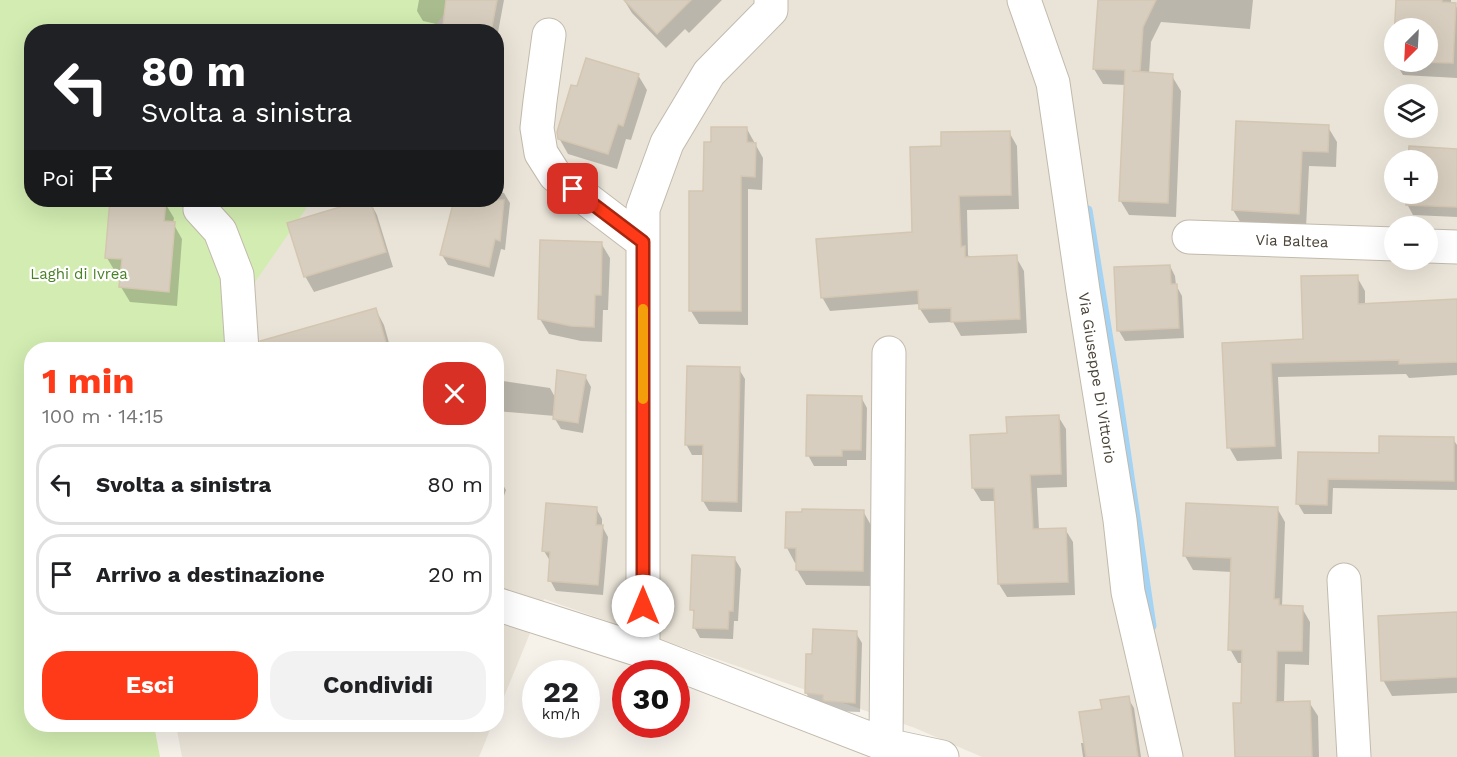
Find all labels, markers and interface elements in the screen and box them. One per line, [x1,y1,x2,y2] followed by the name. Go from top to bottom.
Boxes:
[1384,18,1438,72] north arrow
[1384,18,1438,270] map controls
[141,47,246,96] text: 80 m
[42,48,120,126] icon: left
[1384,84,1438,138] button: layers
[141,97,352,129] text: Svolta a sinistra
[1384,150,1438,204] button: +
[86,162,119,195] icon: arrive
[547,163,598,214] pin
[42,166,74,191] text: Poi
[556,172,589,205] icon: arrive
[1384,216,1438,270] button: −
[1255,231,1329,251] street label: Via Baltea
[30,265,128,283] park label: Laghi di Ivrea
[1075,291,1119,465] street label: Via Giuseppe Di Vittorio
[42,360,134,402] text: 1 min
[423,362,486,425] button: close
[42,404,164,428] text: 100 m · 14:15
[45,468,78,501] icon: left
[96,472,271,497] text: Svolta a sinistra
[427,472,483,497] text: 80 m
[45,558,78,591] icon: arrive
[96,562,325,587] text: Arrivo a destinazione
[428,562,483,587] text: 20 m
[611,574,675,638] position arrow
[42,651,258,720] button: Esci
[270,651,486,720] button: Condividi
[612,660,690,738] speed limit sign: 30
[543,674,579,709] text: 22
[542,705,580,723] text: km/h

